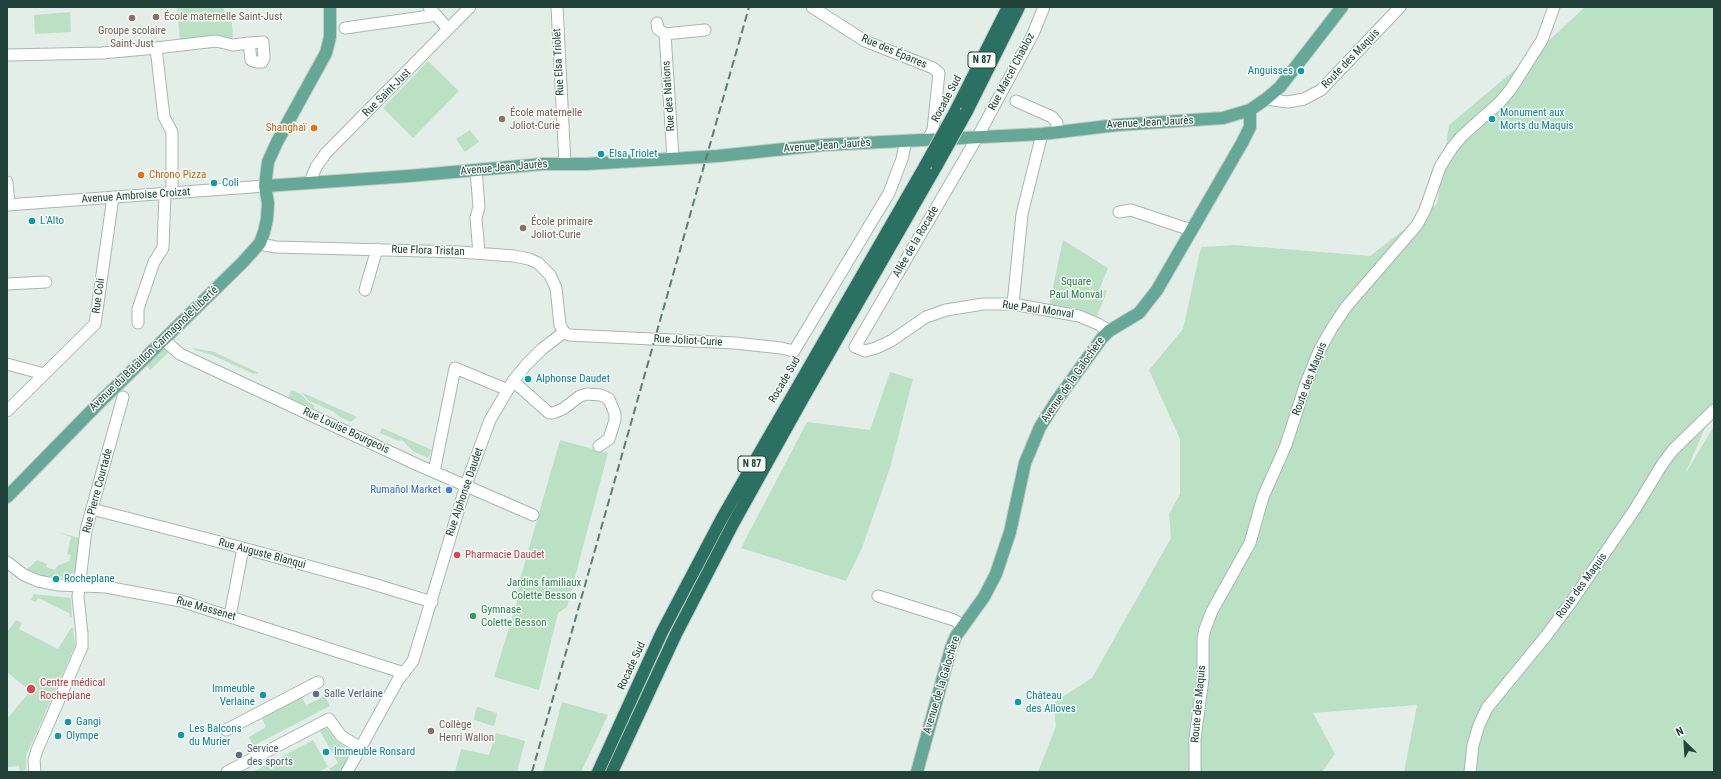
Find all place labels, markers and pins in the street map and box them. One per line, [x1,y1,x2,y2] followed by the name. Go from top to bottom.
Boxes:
[164,10,282,24] place label: École maternelle Saint-Just
[151,12,161,22] marker: École maternelle Saint-Just
[127,13,137,23] marker: Groupe scolaire Saint-Just
[98,24,166,50] place label: Groupe scolaire Saint-Just
[1248,64,1293,78] place label: Anguisses
[1296,66,1306,76] marker: Anguisses
[510,106,582,132] place label: École maternelle Joliot-Curie
[1500,106,1573,132] place label: Monument aux Morts du Maquis
[497,114,507,124] marker: École maternelle Joliot-Curie
[1487,114,1497,124] marker: Monument aux Morts du Maquis
[266,121,306,135] place label: Shanghaï
[309,123,319,133] marker: Shanghaï
[609,147,657,161] place label: Elsa Triolet
[596,149,606,159] marker: Elsa Triolet
[149,168,206,182] place label: Chrono Pizza
[136,170,146,180] marker: Chrono Pizza
[222,176,239,190] place label: Coli
[209,178,219,188] marker: Coli
[40,214,64,228] place label: L'Alto
[531,215,593,241] place label: École primaire Joliot-Curie
[27,216,37,226] marker: L'Alto
[518,223,528,233] marker: École primaire Joliot-Curie
[536,372,610,386] place label: Alphonse Daudet
[523,374,533,384] marker: Alphonse Daudet
[370,483,441,497] place label: Rumañol Market
[444,485,454,495] marker: Rumañol Market
[465,548,545,562] place label: Pharmacie Daudet
[452,550,462,560] marker: Pharmacie Daudet
[64,572,115,586] place label: Rocheplane
[51,574,61,584] marker: Rocheplane
[481,603,547,629] place label: Gymnase Colette Besson
[468,611,478,621] marker: Gymnase Colette Besson
[40,676,105,702] place label: Centre médical Rocheplane
[212,682,255,708] place label: Immeuble Verlaine
[25,683,37,695] marker: Centre médical Rocheplane
[324,687,383,701] place label: Salle Verlaine
[311,689,321,699] marker: Salle Verlaine
[1026,689,1076,715] place label: Château des Alloves
[258,690,268,700] marker: Immeuble Verlaine
[1013,697,1023,707] marker: Château des Alloves
[76,715,101,729] place label: Gangi
[63,717,73,727] marker: Gangi
[439,718,494,744] place label: Collège Henri Wallon
[189,722,242,748] place label: Les Balcons du Murier
[426,726,436,736] marker: Collège Henri Wallon
[66,729,99,743] place label: Olympe
[176,730,186,740] marker: Les Balcons du Murier
[53,731,63,741] marker: Olympe
[247,742,293,768] place label: Service des sports
[334,745,415,759] place label: Immeuble Ronsard
[321,747,331,757] marker: Immeuble Ronsard
[234,750,244,760] marker: Service des sports

